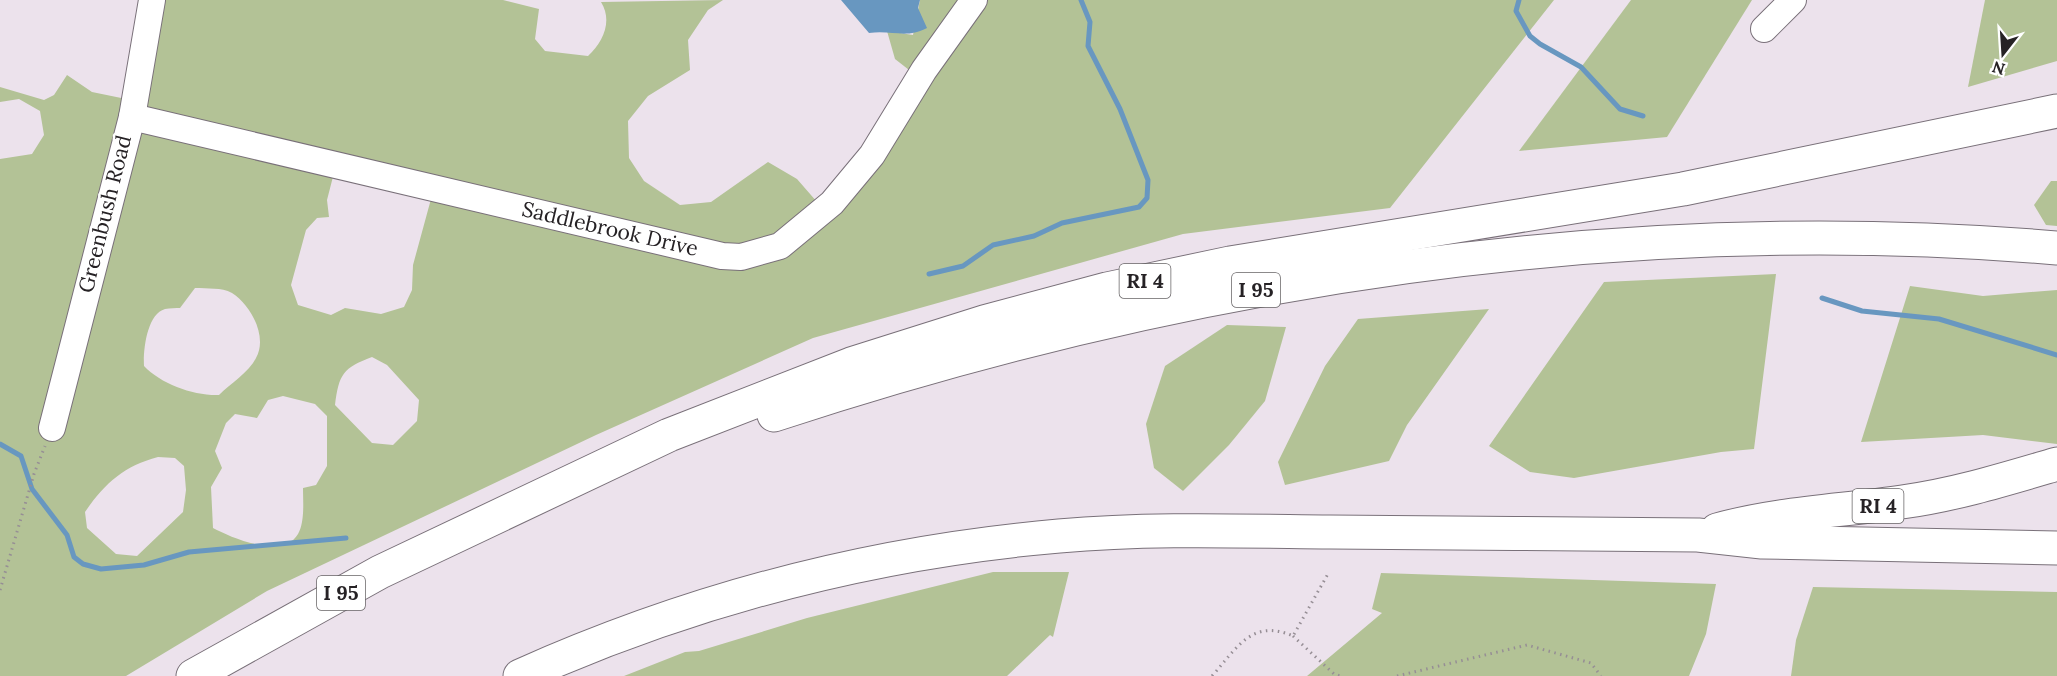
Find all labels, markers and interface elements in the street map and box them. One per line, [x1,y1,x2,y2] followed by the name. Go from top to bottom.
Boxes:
[1973,24,2033,84] north arrow
[1990,57,2007,80] text: N
[72,132,137,296] street label: Greenbush Road
[519,195,701,262] street label: Saddlebrook Drive
[1120,264,1170,298] road number: RI 4
[1232,273,1280,307] road number: I 95
[1852,489,1904,523] road number: RI 4
[317,576,365,610] road number: I 95

